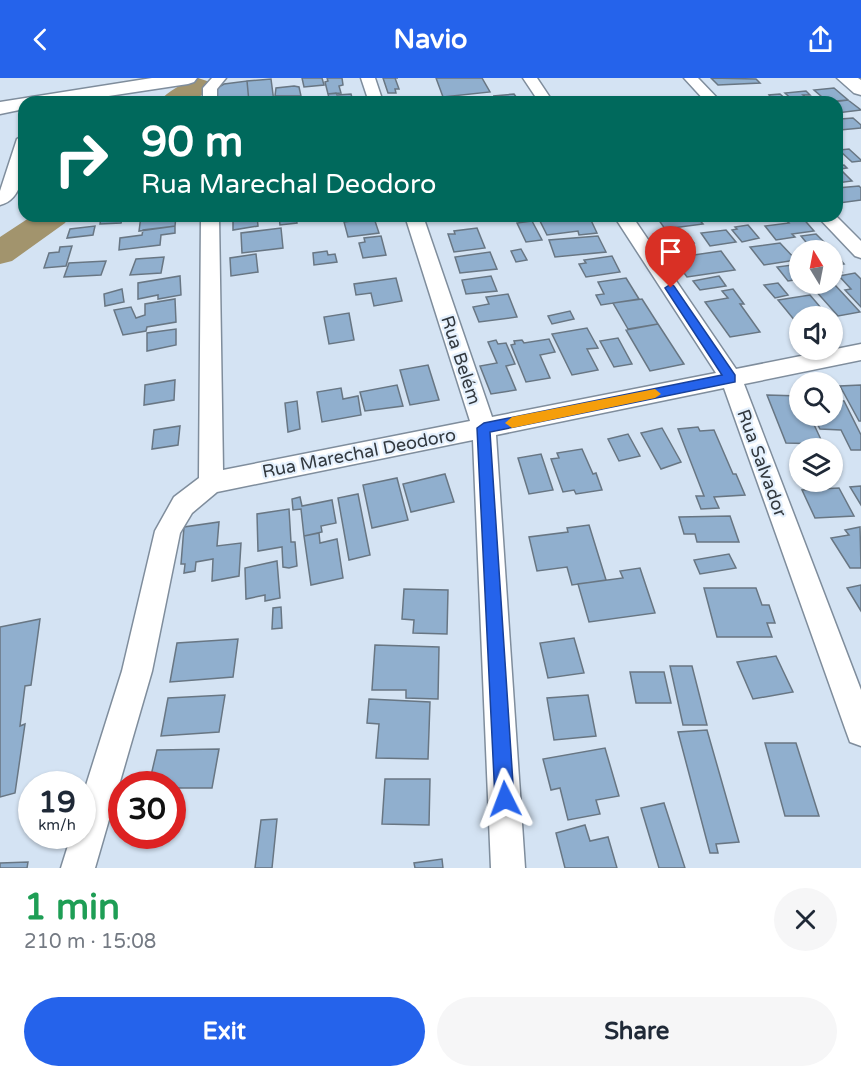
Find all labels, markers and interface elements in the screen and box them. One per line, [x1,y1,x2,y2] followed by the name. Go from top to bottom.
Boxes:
[24,23,57,56] icon: back
[393,23,468,56] text: Navio
[804,23,837,56] icon: share
[141,117,243,168] text: 90 m
[42,120,120,198] icon: right
[141,168,436,201] text: Rua Marechal Deodoro
[645,226,696,288] pin
[654,235,687,268] icon: arrive
[789,240,843,294] north arrow
[789,240,843,492] map controls
[789,306,843,360] button: sound
[436,313,486,407] street label: Rua Belém
[789,372,843,426] button: search
[732,406,792,520] street label: Rua Salvador
[260,423,458,483] street label: Rua Marechal Deodoro
[789,438,843,492] button: layers
[473,767,537,831] position arrow
[108,771,186,849] speed limit sign: 30
[38,784,76,821] text: 19
[38,816,76,834] text: km/h
[24,886,120,929] text: 1 min
[774,888,837,951] button: close
[24,930,156,954] text: 210 m · 15:08
[24,997,425,1066] button: Exit
[437,997,837,1066] button: Share

